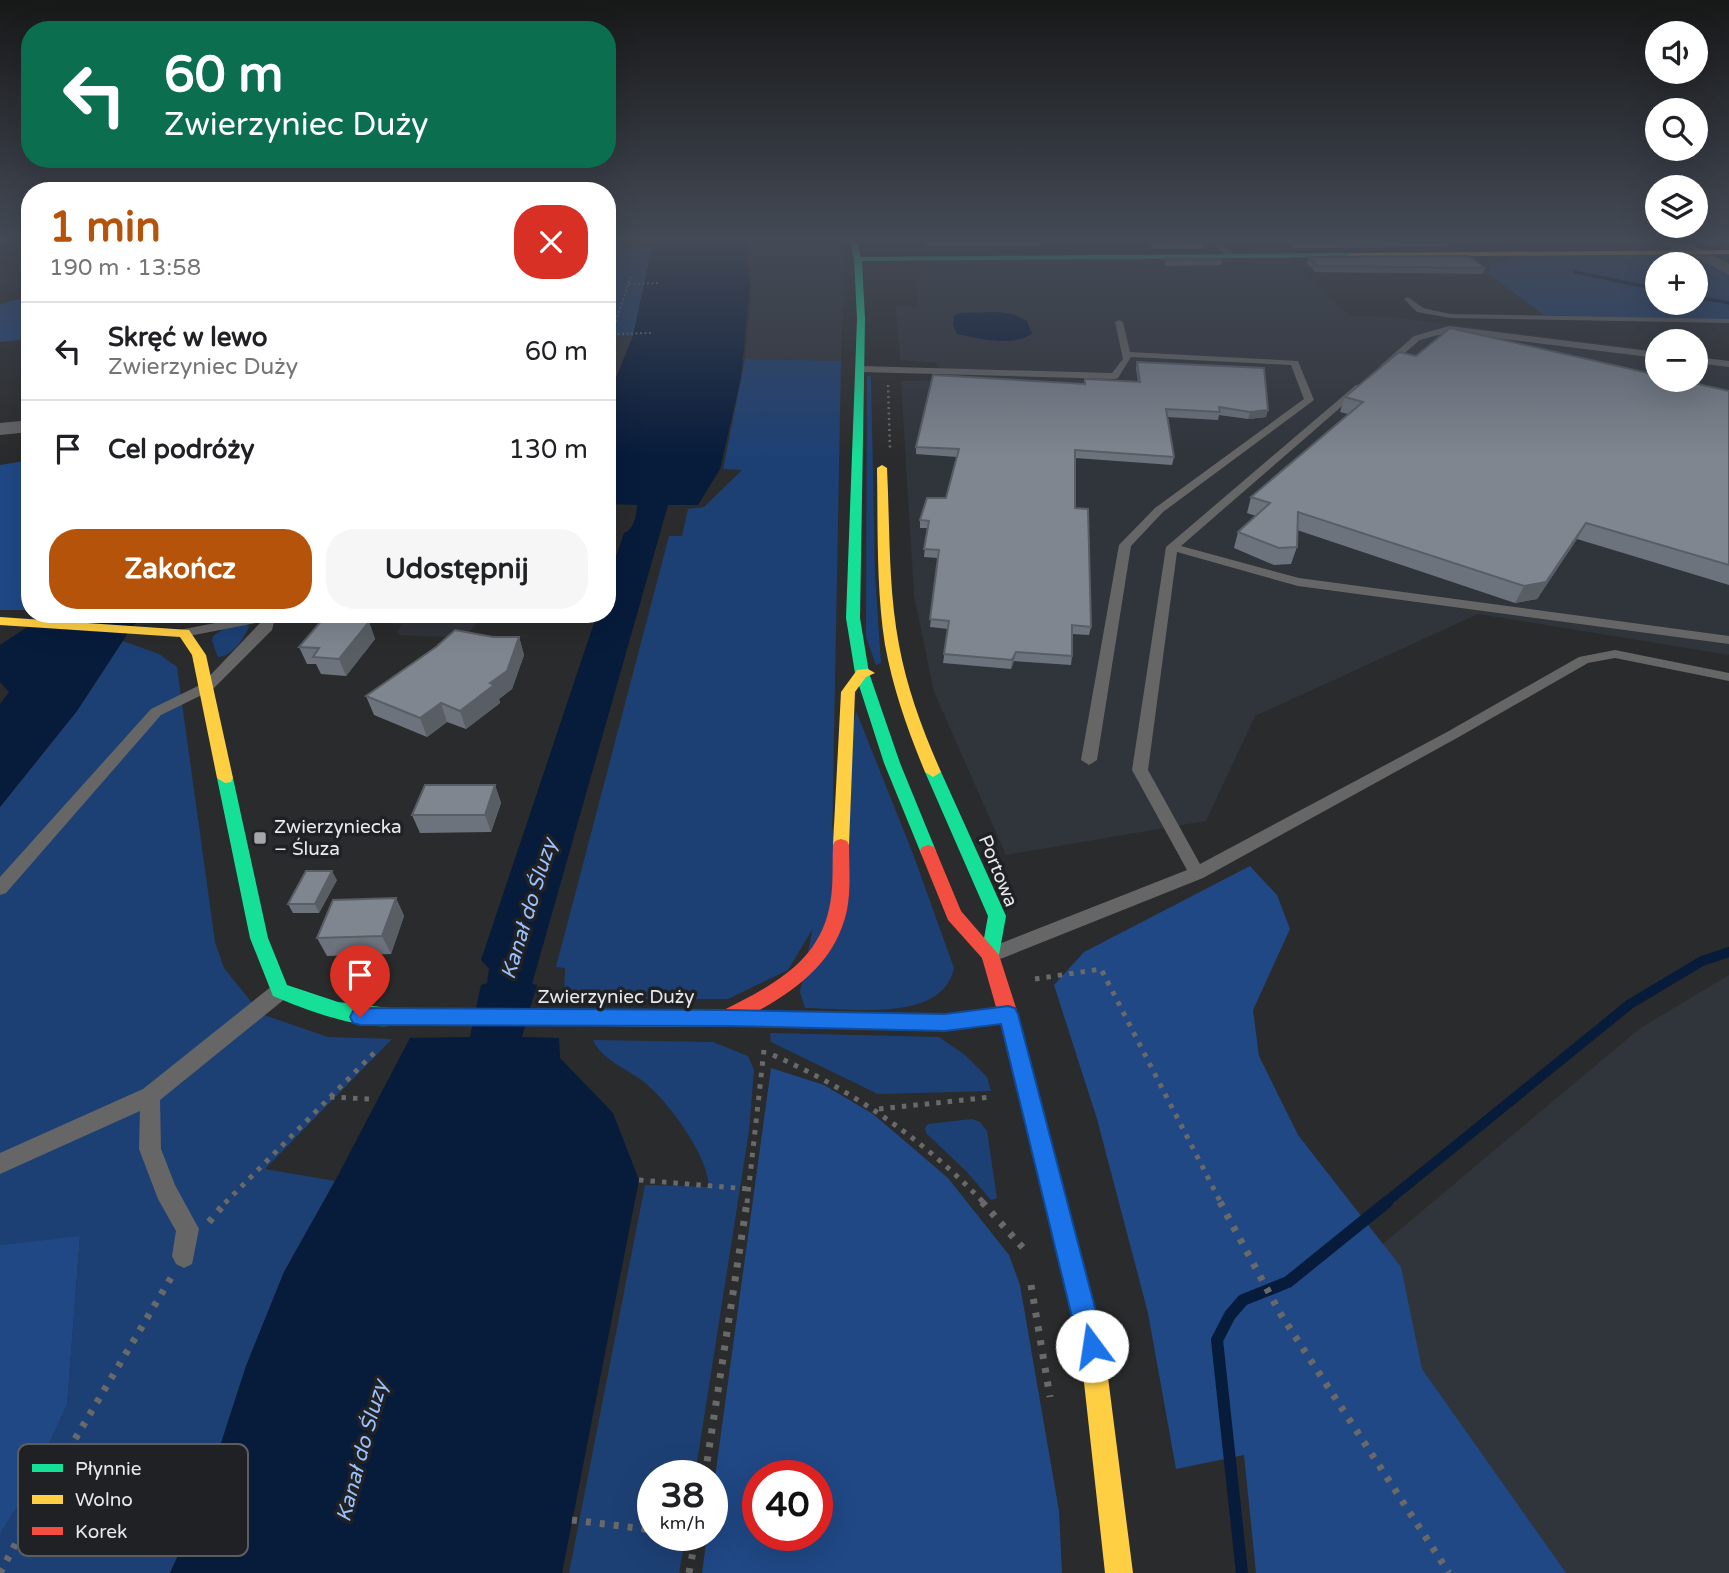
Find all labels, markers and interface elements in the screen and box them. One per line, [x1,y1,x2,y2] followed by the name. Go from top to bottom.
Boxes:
[1645,21,1708,392] map controls
[1645,21,1708,84] button: sound
[164,46,283,105] text: 60 m
[49,49,140,140] icon: left
[1645,98,1708,161] button: search
[164,106,429,144] text: Zwierzyniec Duży
[1645,175,1708,238] button: layers
[49,202,161,253] text: 1 min
[514,205,588,279] button: close
[1645,252,1708,315] button: +
[49,254,201,282] text: 190 m · 13:58
[108,322,268,353] text: Skręć w lewo
[1645,329,1708,392] button: −
[49,332,87,370] icon: left
[525,336,588,367] text: 60 m
[108,353,298,381] text: Zwierzyniec Duży
[49,430,87,468] icon: arrive
[108,434,255,465] text: Cel podróży
[508,434,588,465] text: 130 m
[49,529,312,609] button: Zakończ
[326,529,588,609] button: Udostępnij
[274,816,402,860] place label: Zwierzyniecka – Śluza
[252,830,268,846] marker: Zwierzyniecka – Śluza
[974,832,1022,910] street label: Portowa
[496,833,563,982] water label: Kanał do Śluzy
[330,945,390,1017] pin
[341,956,379,994] icon: arrive
[537,986,695,1008] street label: Zwierzyniec Duży
[1055,1309,1129,1383] position arrow
[331,1375,394,1524] water label: Kanał do Śluzy
[18,1444,248,1556] legend
[75,1458,142,1480] text: Płynnie
[742,1460,833,1551] speed limit sign: 40
[661,1475,704,1517] text: 38
[75,1489,133,1511] text: Wolno
[660,1512,705,1534] text: km/h
[75,1521,127,1543] text: Korek

